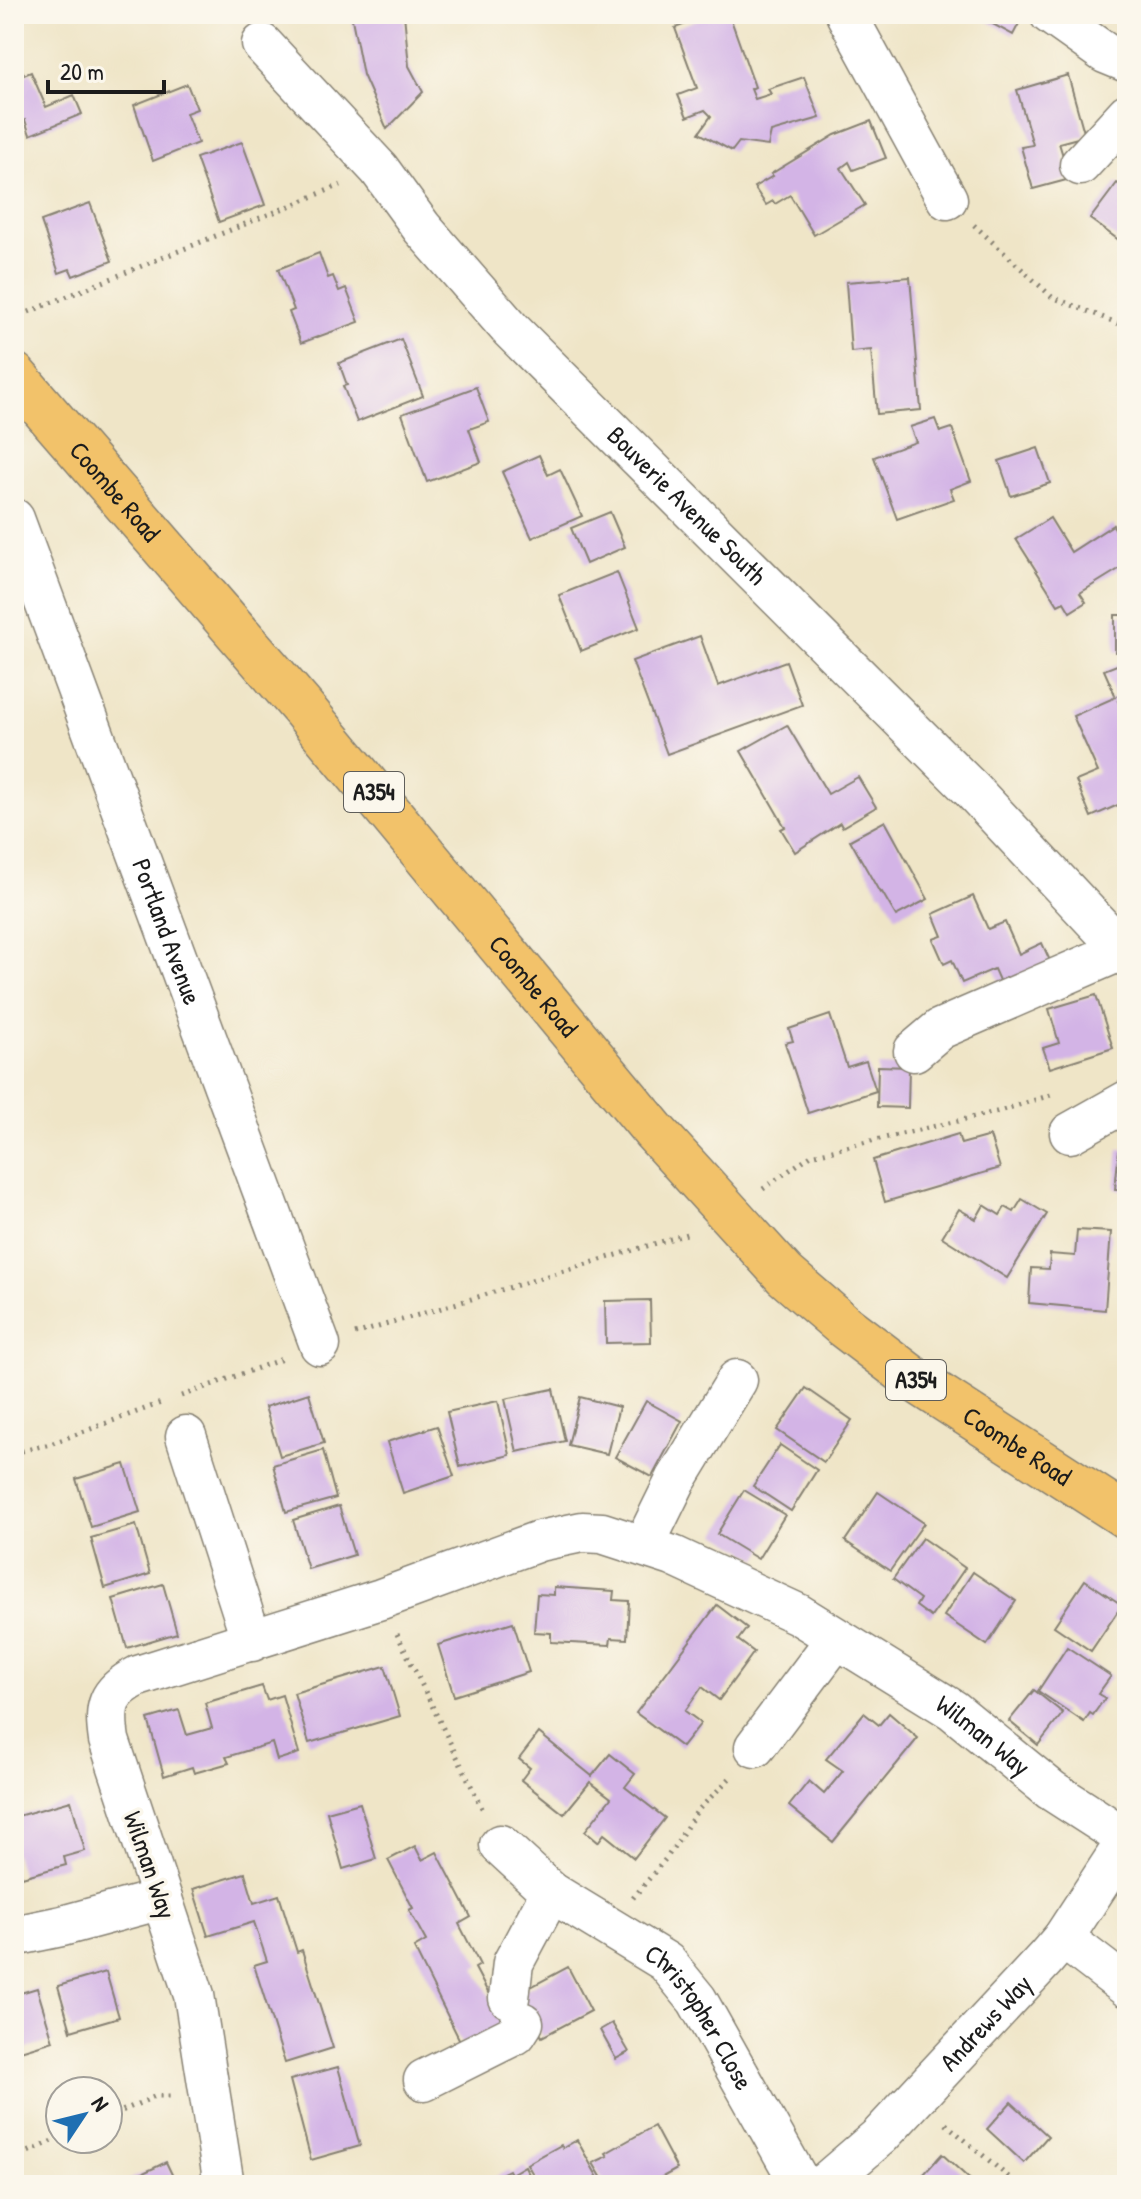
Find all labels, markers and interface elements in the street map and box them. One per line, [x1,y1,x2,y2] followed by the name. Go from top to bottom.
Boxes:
[48,44,164,94] scale bar
[60,55,104,87] text: 20 m
[600,418,775,592] street label: Bouverie Avenue South
[62,433,169,549] street label: Coombe Road
[344,772,404,812] road number: A354
[124,854,210,1009] street label: Portland Avenue
[481,927,587,1044] street label: Coombe Road
[886,1360,946,1400] road number: A354
[956,1398,1078,1494] street label: Coombe Road
[930,1686,1038,1783] street label: Wilman Way
[116,1806,185,1923] street label: Wilman Way
[639,1935,762,2096] street label: Christopher Close
[931,1966,1039,2078] street label: Andrews Way
[44,2075,124,2155] north arrow
[85,2090,116,2117] text: N

